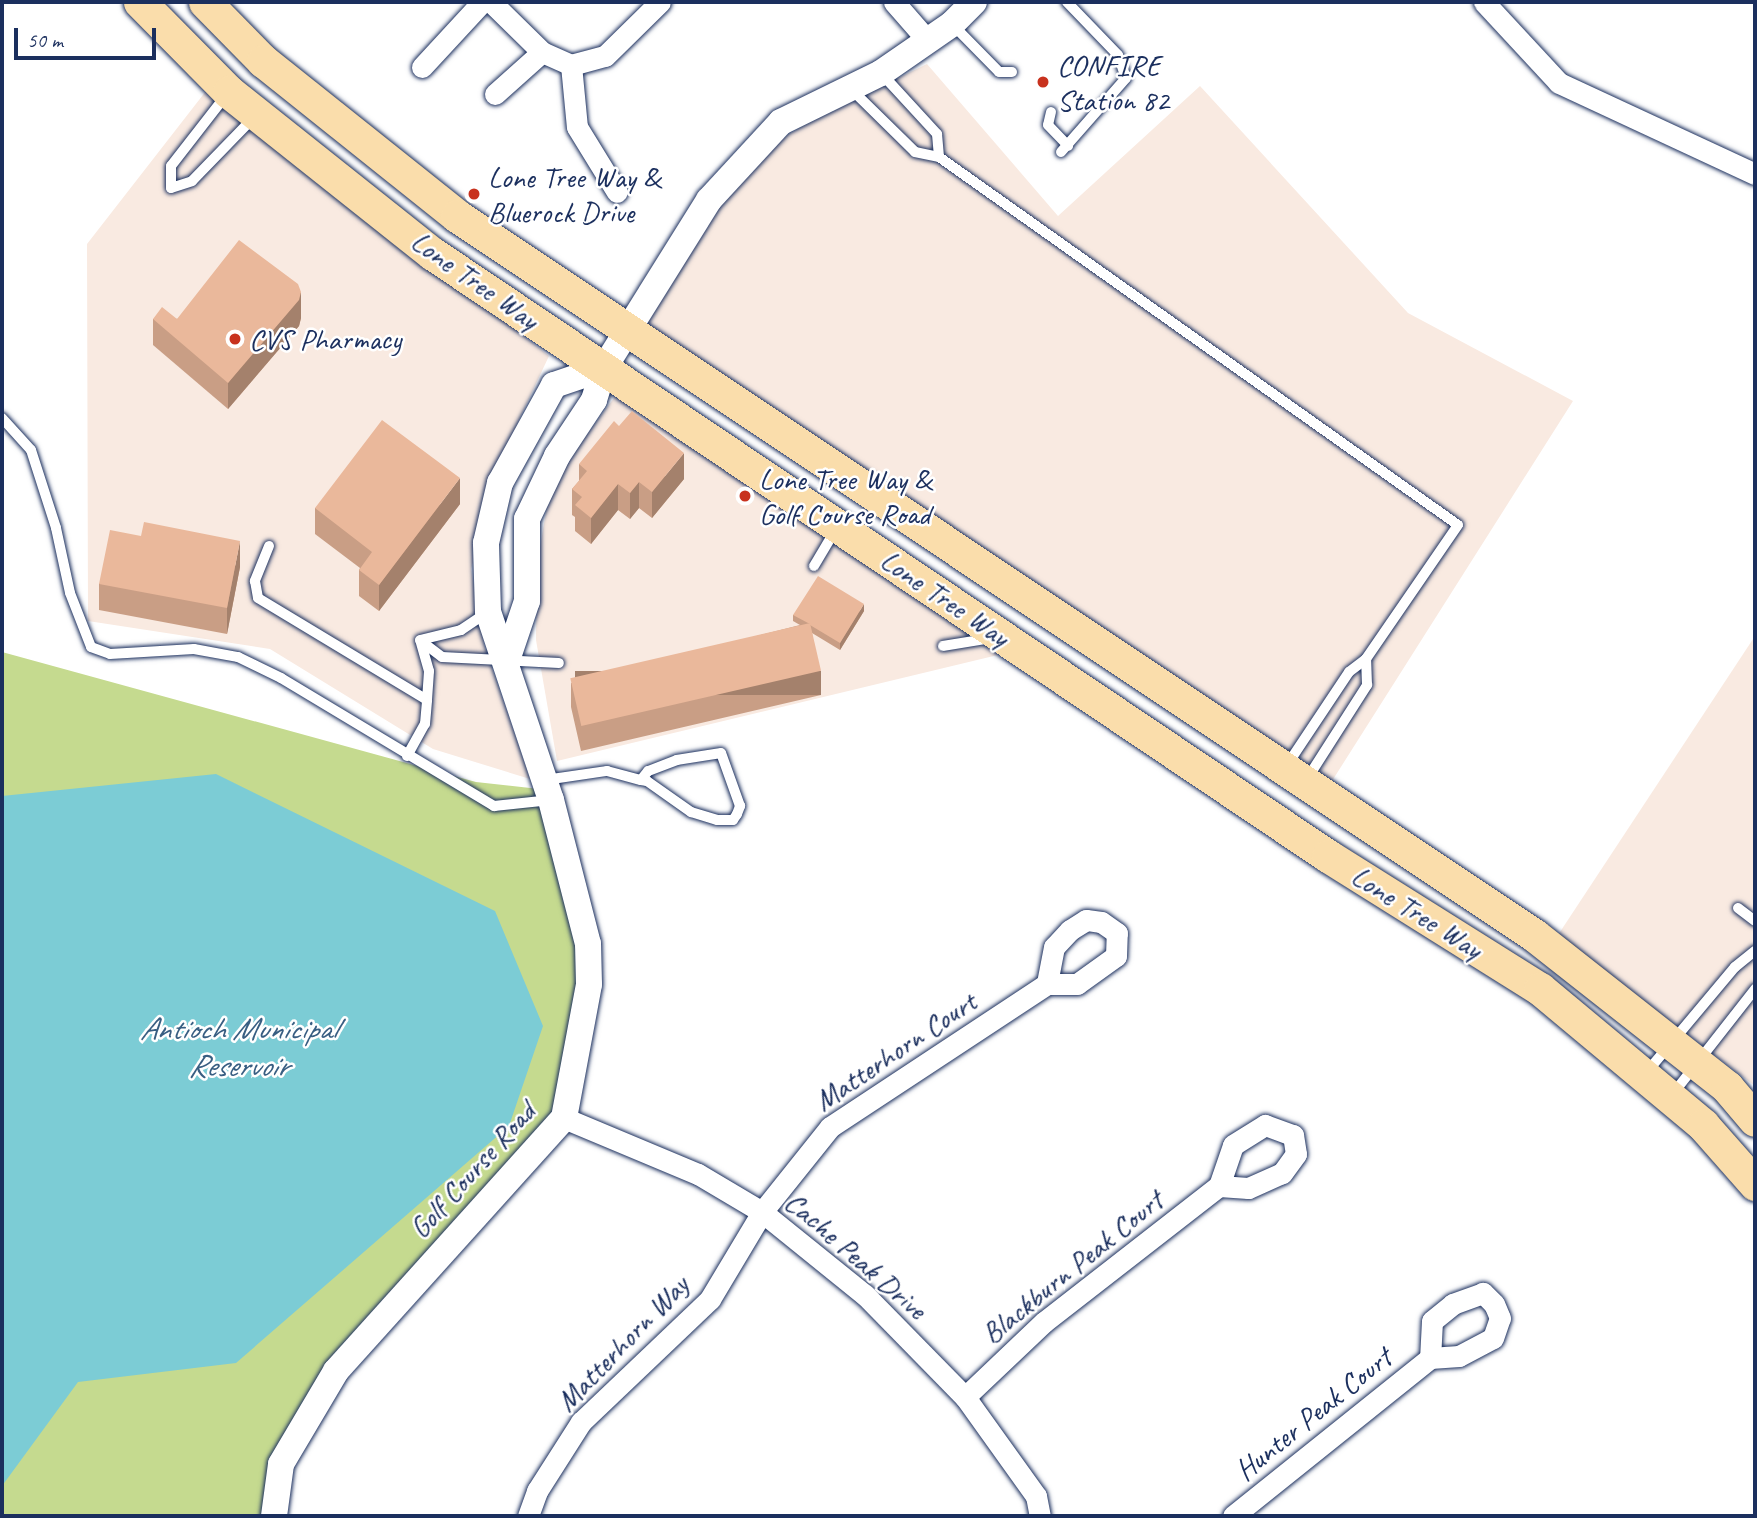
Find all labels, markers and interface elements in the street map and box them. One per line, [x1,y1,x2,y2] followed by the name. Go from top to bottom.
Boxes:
[18,14,159,58] scale bar
[27,27,63,53] text: 50 m
[1057,47,1169,118] place label: CONFIRE Station 82
[1035,74,1051,90] marker: CONFIRE Station 82
[488,159,659,230] place label: Lone Tree Way & Bluerock Drive
[466,186,482,202] marker: Lone Tree Way & Bluerock Drive
[404,223,546,337] street label: Lone Tree Way
[249,321,401,357] place label: CVS Pharmacy
[227,331,243,347] marker: CVS Pharmacy
[759,461,930,532] place label: Lone Tree Way & Golf Course Road
[737,488,753,504] marker: Lone Tree Way & Golf Course Road
[874,542,1016,654] street label: Lone Tree Way
[1345,858,1489,966] street label: Lone Tree Way
[807,984,983,1118] street label: Matterhorn Court
[140,1011,336,1086] water label: Antioch Municipal Reservoir
[402,1095,542,1245] street label: Golf Course Road
[975,1183,1169,1351] street label: Blackburn Peak Court
[778,1184,934,1326] street label: Cache Peak Drive
[548,1267,696,1419] street label: Matterhorn Way
[1228,1341,1398,1487] street label: Hunter Peak Court

